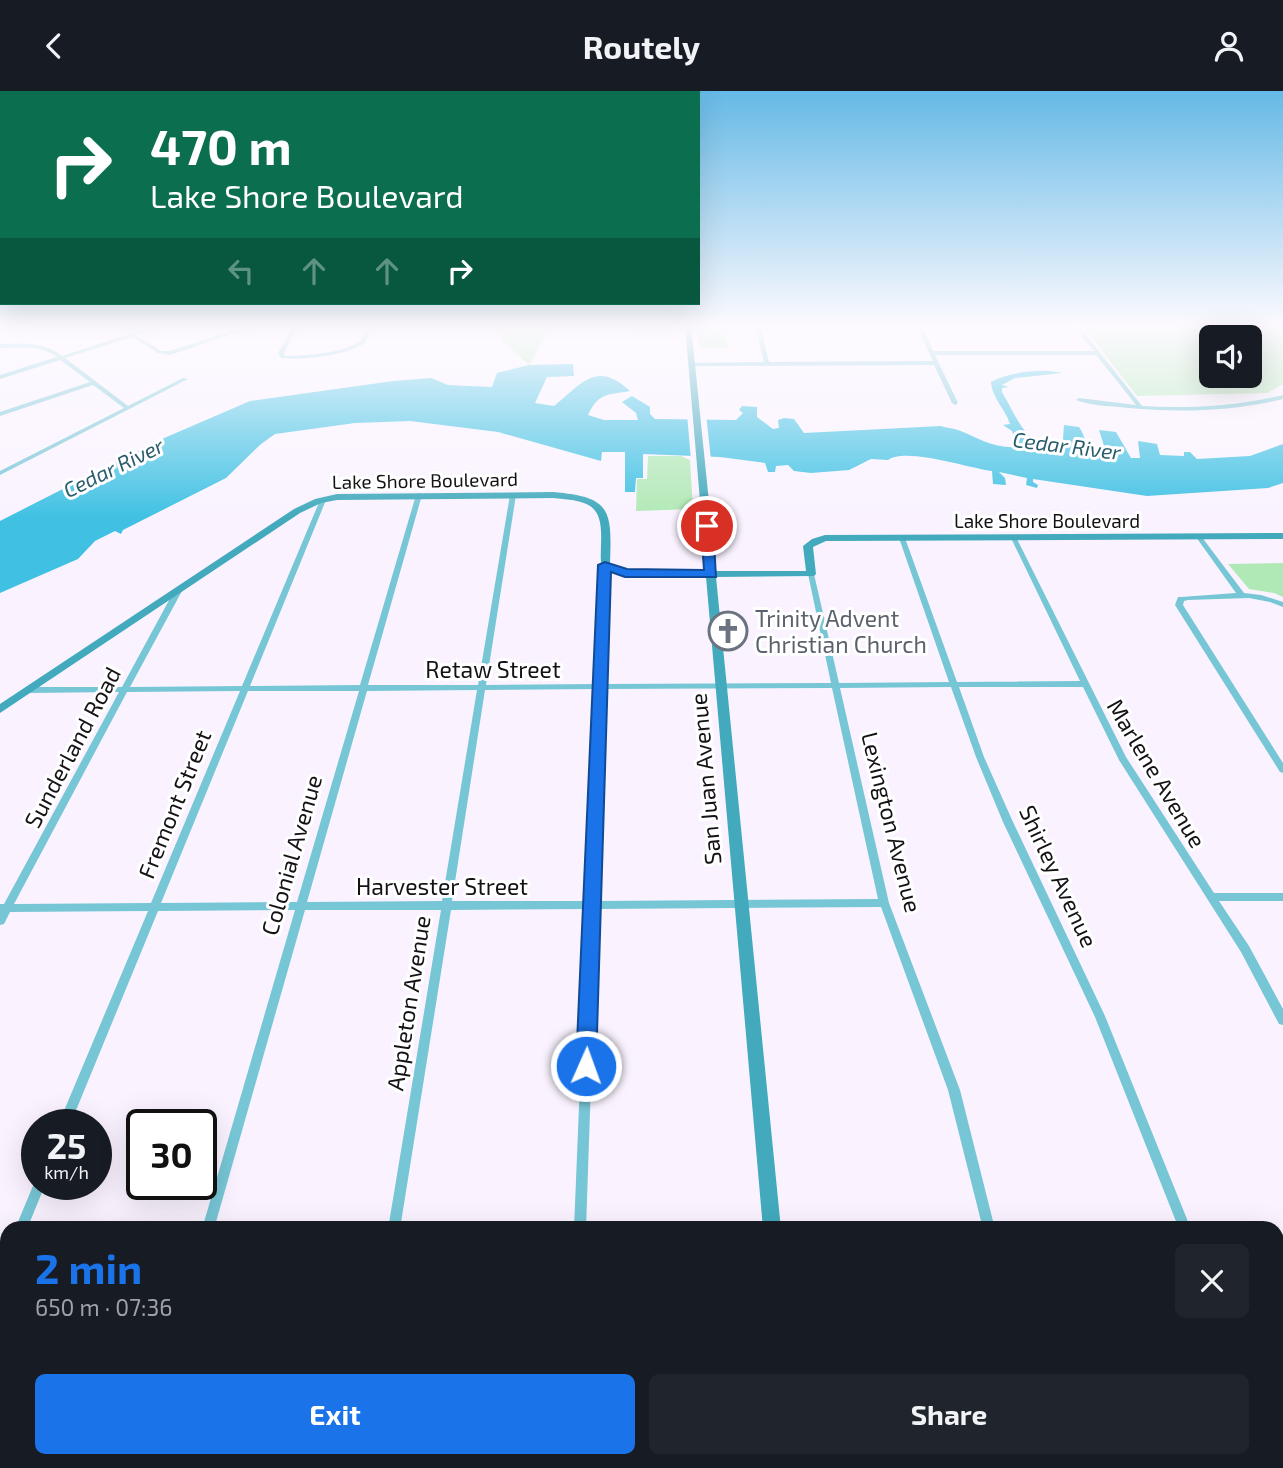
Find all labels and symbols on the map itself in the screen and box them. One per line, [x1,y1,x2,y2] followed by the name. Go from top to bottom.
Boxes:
[1012,426,1123,464] water label: Cedar River
[59,432,168,502] water label: Cedar River
[332,467,518,493] street label: Lake Shore Boulevard
[677,496,737,556] pin
[954,509,1140,532] street label: Lake Shore Boulevard
[755,604,927,658] place label: Trinity Advent Christian Church
[707,610,749,652] church icon: Trinity Advent Christian Church
[425,655,561,683] street label: Retaw Street
[18,662,126,832] street label: Sunderland Road
[684,692,726,866] street label: San Juan Avenue
[1102,694,1212,852] street label: Marlene Avenue
[131,725,217,882] street label: Fremont Street
[856,729,928,915] street label: Lexington Avenue
[255,772,327,938] street label: Colonial Avenue
[1014,800,1104,952] street label: Shirley Avenue
[356,872,528,900] street label: Harvester Street
[380,913,436,1093] street label: Appleton Avenue
[549,1029,623,1103] position arrow
[126,1109,217,1200] speed limit sign: 30

